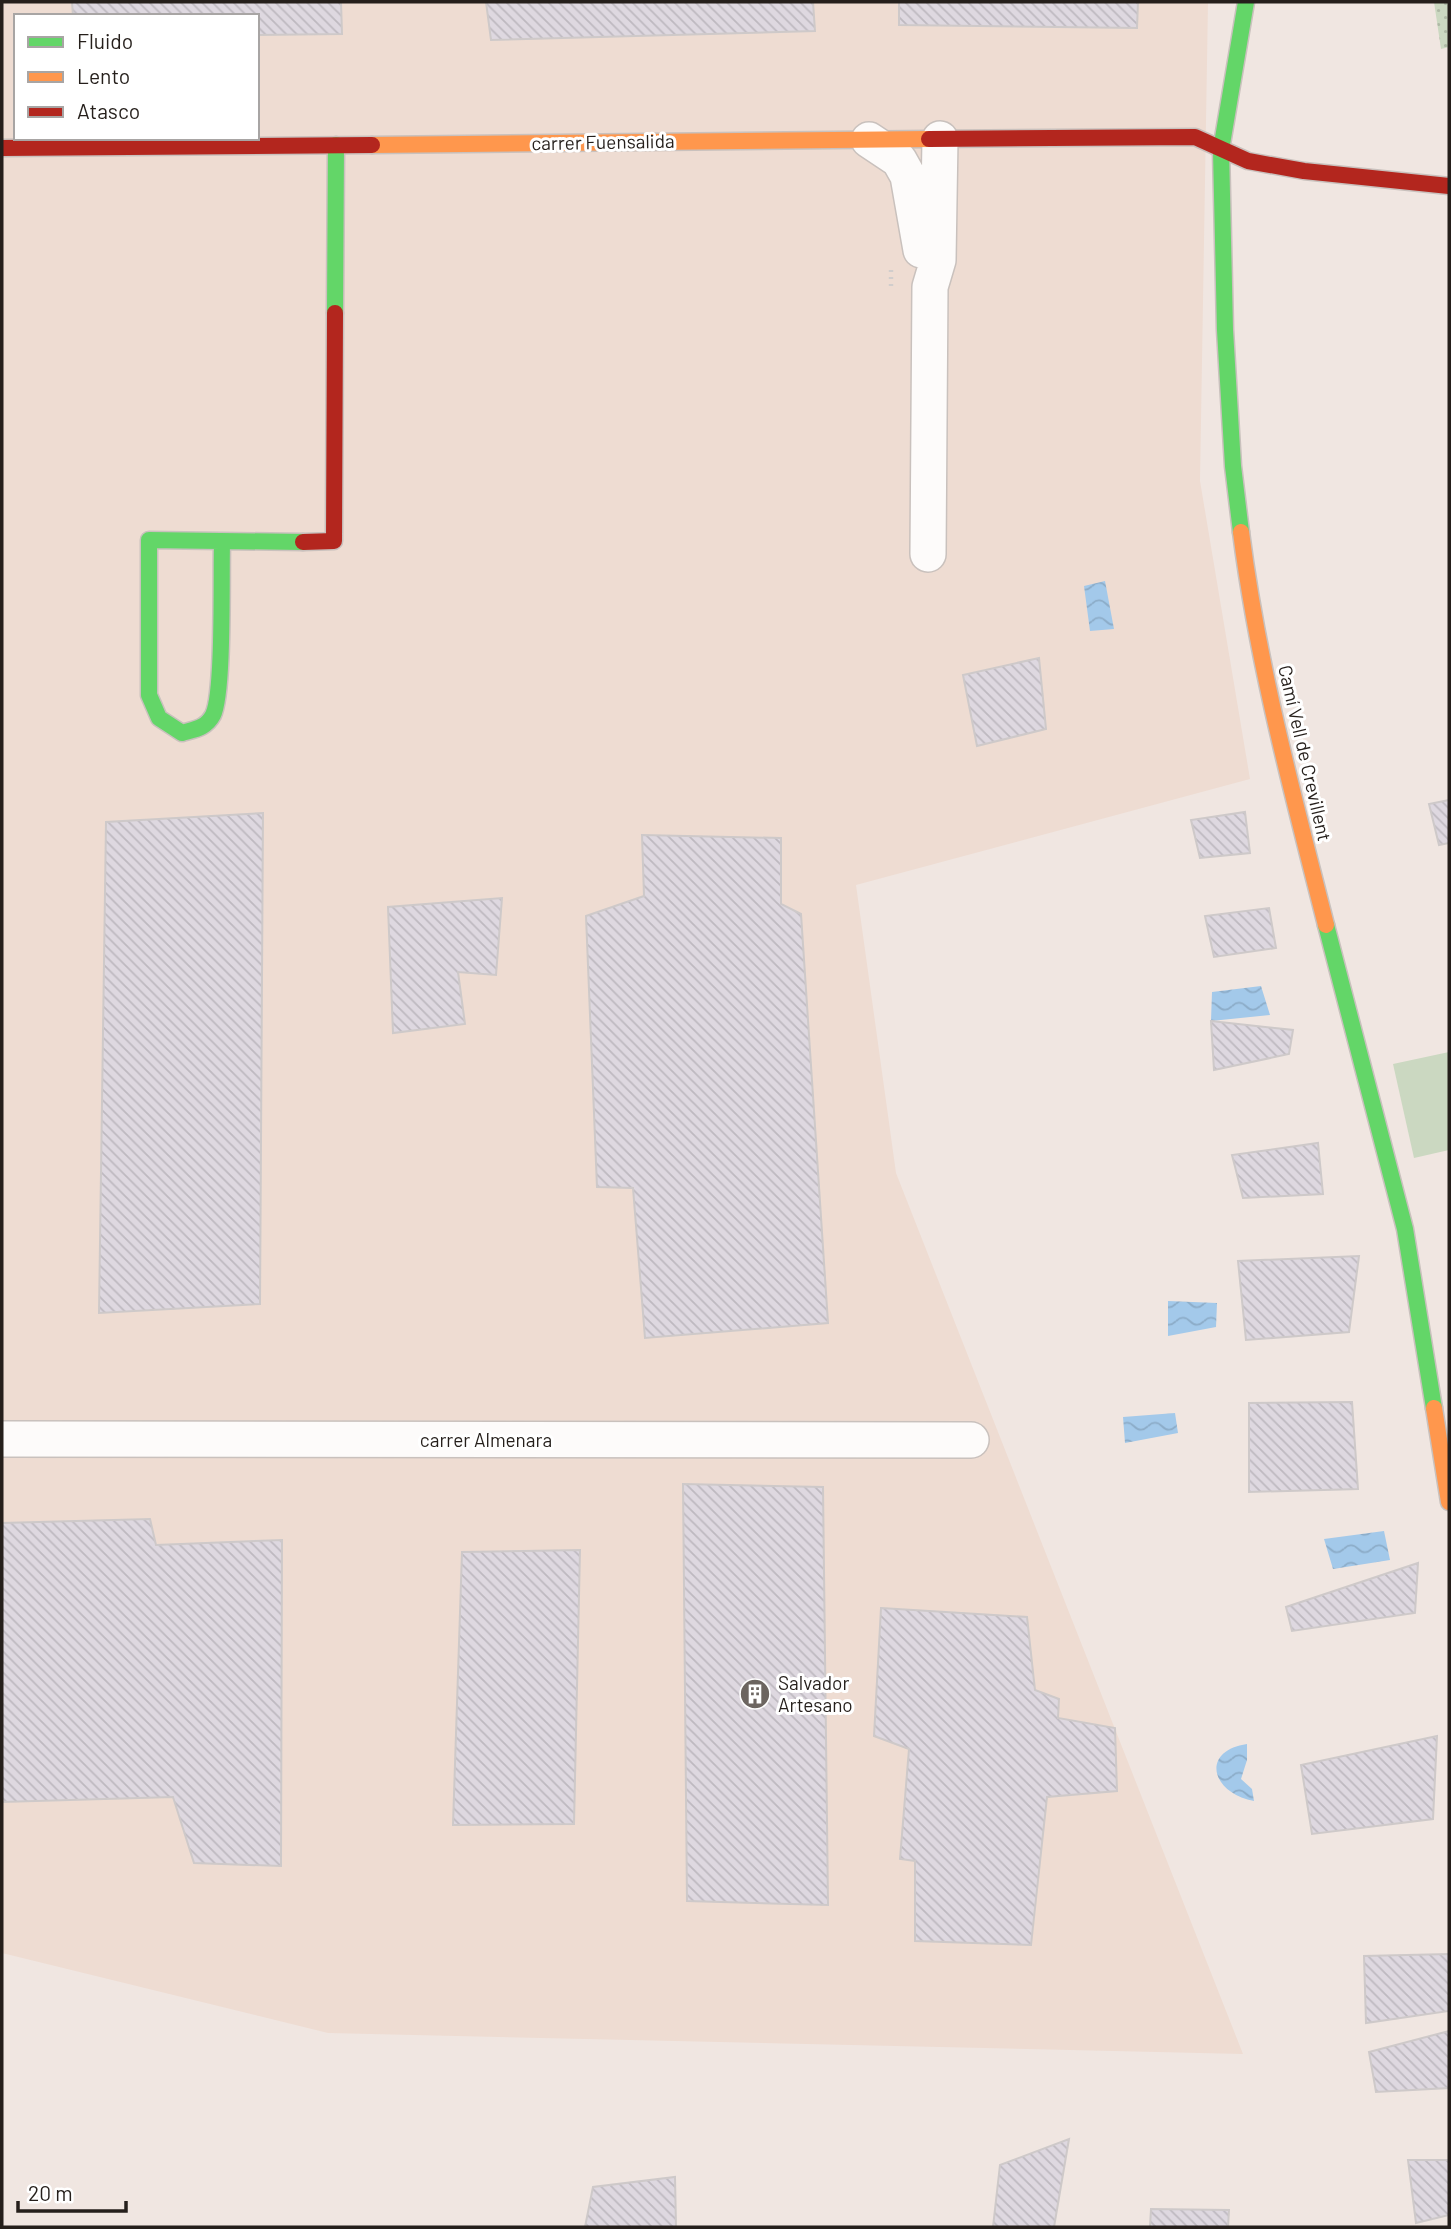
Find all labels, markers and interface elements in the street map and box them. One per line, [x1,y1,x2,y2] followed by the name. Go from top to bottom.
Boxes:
[14,14,259,140] legend
[77,28,133,53] text: Fluido
[77,63,130,88] text: Lento
[77,98,140,123] text: Atasco
[531,129,675,154] street label: carrer Fuensalida
[1274,663,1337,843] street label: Camí Vell de Crevillent
[420,1428,552,1451] street label: carrer Almenara
[778,1671,853,1716] place label: Salvador Artesano
[738,1677,772,1711] building icon: Salvador Artesano
[18,2170,126,2214] scale bar
[28,2180,73,2205] text: 20 m

